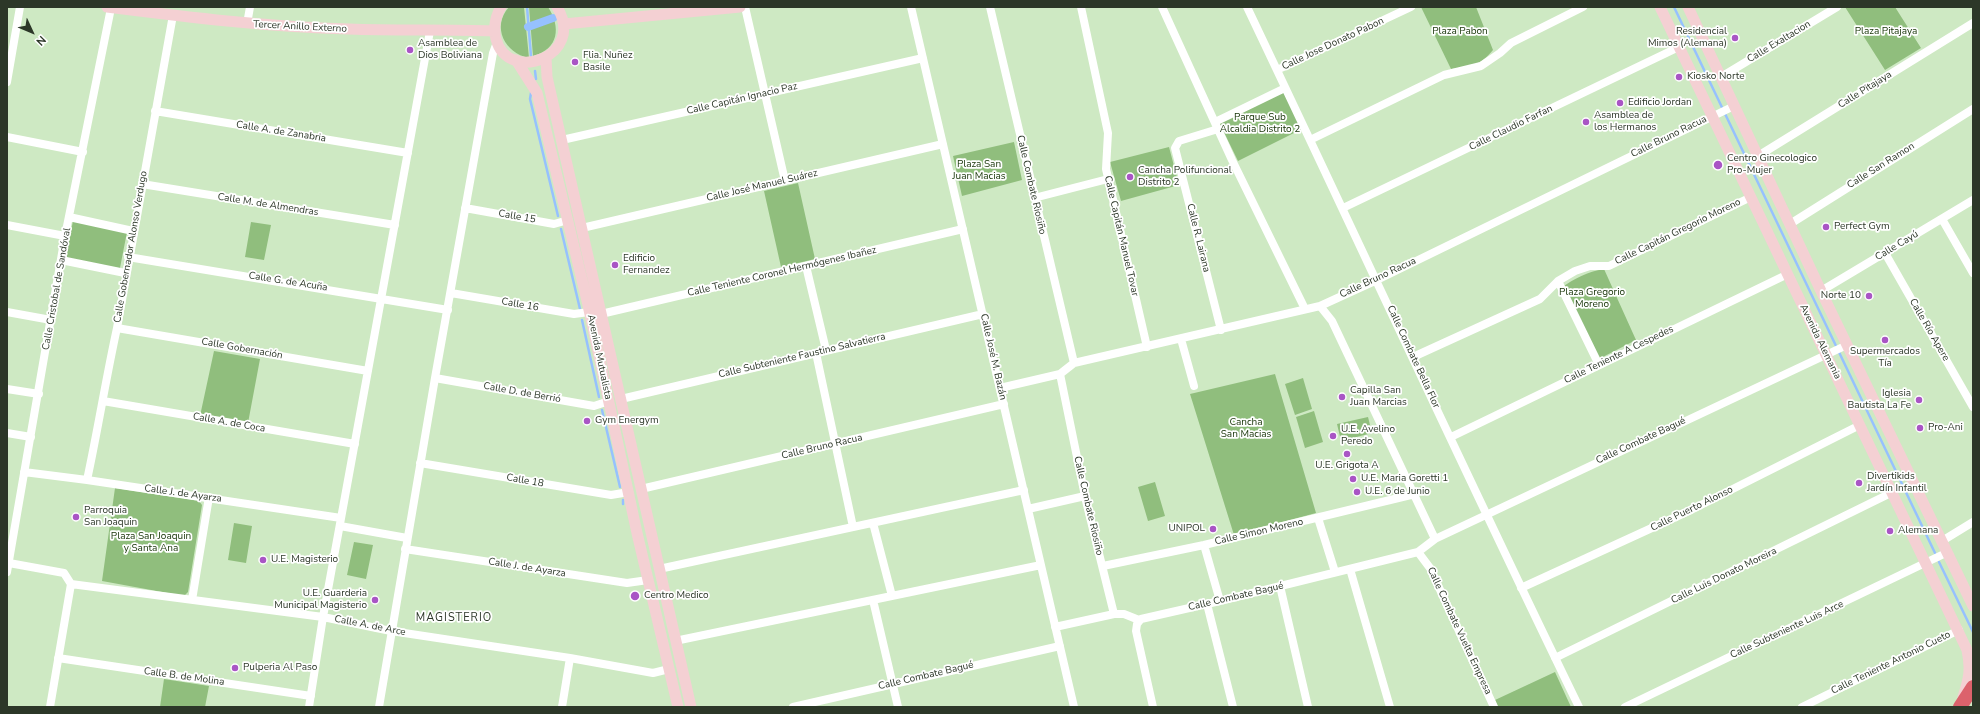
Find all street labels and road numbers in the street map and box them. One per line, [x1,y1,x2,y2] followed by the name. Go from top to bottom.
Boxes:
[1280,15,1386,73] street label: Calle Jose Donato Pabon
[1745,18,1813,66] street label: Calle Exaltacion
[253,19,347,35] street label: Tercer Anillo Externo
[1836,69,1894,111] street label: Calle Pitajaya
[686,80,798,118] street label: Calle Capitán Ignacio Paz
[1467,103,1555,153] street label: Calle Claudio Farfan
[1629,113,1709,161] street label: Calle Bruno Racua
[235,119,327,145] street label: Calle A. de Zanabria
[1014,134,1048,236] street label: Calle Combate Riosiño
[1845,140,1917,192] street label: Calle San Ramon
[705,167,819,205] street label: Calle José Manuel Suárez
[112,170,150,324] street label: Calle Gobernador Alonso Verdugo
[1101,175,1141,297] street label: Calle Capitán Manuel Tovar
[217,191,319,219] street label: Calle M. de Almendras
[1613,196,1743,268] street label: Calle Capitán Gregorio Moreno
[1184,203,1212,273] street label: Calle R. Lairana
[497,208,537,226] street label: Calle 15
[40,227,74,351] street label: Calle Cristobal de Sandóval
[1873,228,1921,264] street label: Calle Cayú
[686,244,878,300] street label: Calle Teniente Coronel Hermógenes Ibañez
[1338,255,1418,301] street label: Calle Bruno Racua
[248,270,328,294] street label: Calle G. de Acuña
[500,296,540,314] street label: Calle 16
[1906,297,1952,363] street label: Calle Río Apere
[1797,303,1843,381] street label: Avenida Alemania
[1384,304,1442,410] street label: Calle Combate Bella Flor
[584,313,614,401] street label: Avenida Mutualista
[977,313,1009,401] street label: Calle José M. Bazán
[1562,323,1676,387] street label: Calle Teniente A Cespedes
[717,331,887,381] street label: Calle Subteniente Faustino Salvatierra
[200,336,284,362] street label: Calle Gobernación
[482,380,562,406] street label: Calle D. de Berrió
[192,411,266,435] street label: Calle A. de Coca
[1594,415,1688,467] street label: Calle Combate Bagué
[780,432,864,462] street label: Calle Bruno Racua
[1071,455,1105,557] street label: Calle Combate Riosiño
[505,472,545,490] street label: Calle 18
[143,483,223,505] street label: Calle J. de Ayarza
[1649,484,1735,534] street label: Calle Puerto Alonso
[1213,516,1305,548] street label: Calle Simon Moreno
[1669,545,1779,607] street label: Calle Luis Donato Moreira
[487,556,567,580] street label: Calle J. de Ayarza
[1424,565,1494,697] street label: Calle Combate Vuelta Empresa
[1187,580,1285,614] street label: Calle Combate Bagué
[1728,598,1846,662] street label: Calle Subteniente Luis Arce
[333,613,407,639] street label: Calle A. de Arce
[1829,629,1953,697] street label: Calle Teniente Antonio Cueto
[877,659,975,693] street label: Calle Combate Bagué
[143,665,225,689] street label: Calle B. de Molina

